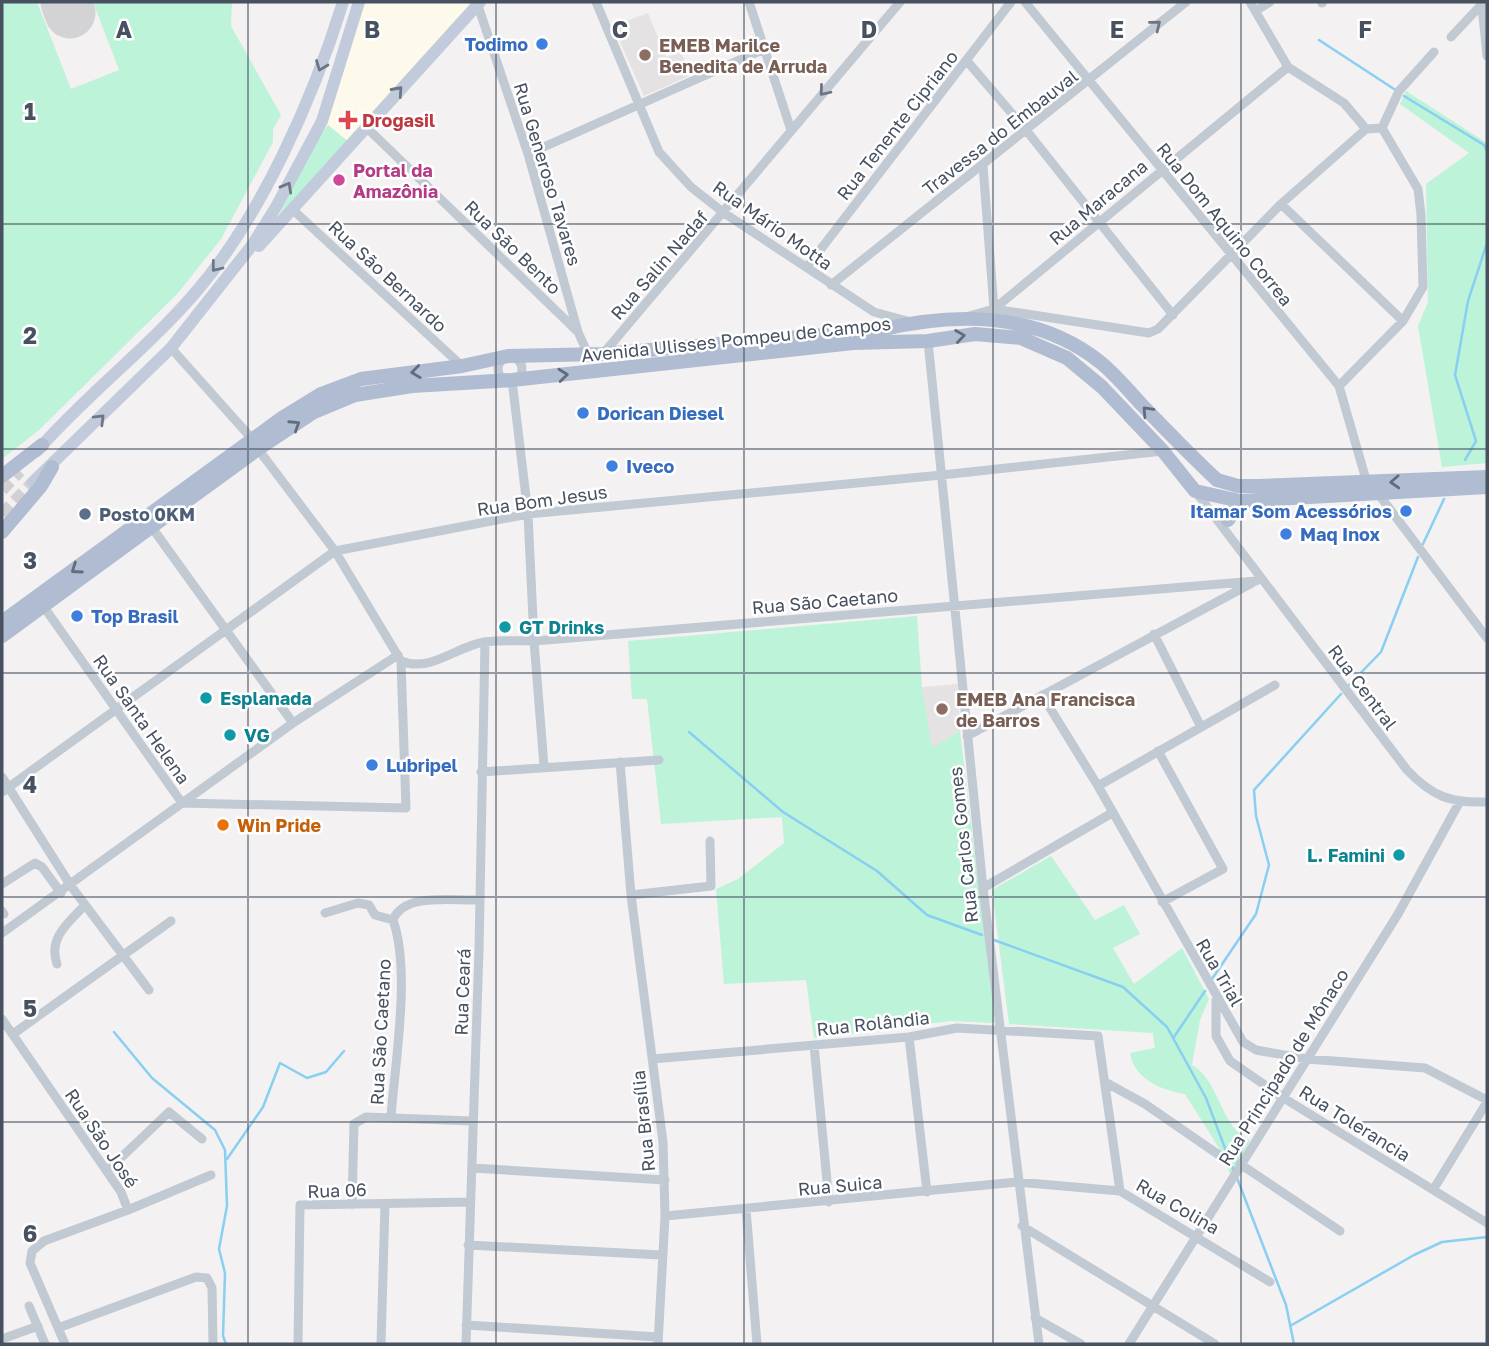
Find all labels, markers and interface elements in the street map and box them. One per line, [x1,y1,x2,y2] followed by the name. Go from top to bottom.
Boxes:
[116,15,133,43] text: A
[364,15,380,43] text: B
[612,15,628,43] text: C
[861,15,877,43] text: D
[1110,15,1124,43] text: E
[1358,15,1372,43] text: F
[1149,21,1161,34] one-way arrow
[464,33,528,55] place label: Todimo
[659,34,827,77] place label: EMEB Marilce Benedita de Arruda
[534,36,550,52] marker: Todimo
[832,46,962,204] street label: Rua Tenente Cipriano
[637,47,653,63] marker: EMEB Marilce Benedita de Arruda
[316,60,330,72] one-way arrow
[918,64,1082,199] street label: Travessa do Embauval
[510,80,586,268] street label: Rua Generoso Tavares
[820,83,832,96] one-way arrow
[390,86,402,99] one-way arrow
[24,97,36,125] text: 1
[362,109,435,131] place label: Drogasil
[340,112,356,128] marker: Drogasil
[1152,138,1298,310] street label: Rua Dom Aquino Correa
[1044,155,1152,249] street label: Rua Maracana
[353,159,438,202] place label: Portal da Amazônia
[331,172,347,188] marker: Portal da Amazônia
[709,176,837,274] street label: Rua Mário Motta
[279,182,292,194] one-way arrow
[460,195,566,299] street label: Rua São Bento
[606,206,713,324] street label: Rua Salin Nadaf
[324,215,452,337] street label: Rua São Bernardo
[211,259,224,272] one-way arrow
[580,312,892,366] street label: Avenida Ulisses Pompeu de Campos
[23,321,37,349] text: 2
[955,329,966,344] one-way arrow
[410,365,421,380] one-way arrow
[558,367,569,382] one-way arrow
[597,402,724,424] place label: Dorican Diesel
[575,405,591,421] marker: Dorican Diesel
[1143,406,1156,419] one-way arrow
[92,414,105,427] one-way arrow
[288,420,301,433] one-way arrow
[626,455,675,477] place label: Iveco
[604,458,620,474] marker: Iveco
[1389,474,1400,489] one-way arrow
[476,480,608,520] street label: Rua Bom Jesus
[1190,500,1392,522] place label: Itamar Som Acessórios
[99,503,195,525] place label: Posto 0KM
[1398,503,1414,519] marker: Itamar Som Acessórios
[77,506,93,522] marker: Posto 0KM
[1300,523,1380,545] place label: Maq Inox
[1278,526,1294,542] marker: Maq Inox
[23,546,37,574] text: 3
[71,561,84,573] one-way arrow
[751,584,899,618] street label: Rua São Caetano
[91,605,179,627] place label: Top Brasil
[69,608,85,624] marker: Top Brasil
[519,616,604,638] place label: GT Drinks
[497,619,513,635] marker: GT Drinks
[1324,640,1402,734] street label: Rua Central
[89,650,195,788] street label: Rua Santa Helena
[220,687,312,709] place label: Esplanada
[956,688,1135,731] place label: EMEB Ana Francisca de Barros
[198,690,214,706] marker: Esplanada
[934,701,950,717] marker: EMEB Ana Francisca de Barros
[244,724,270,746] place label: VG
[222,727,238,743] marker: VG
[386,754,458,776] place label: Lubripel
[364,757,380,773] marker: Lubripel
[944,766,982,924] street label: Rua Carlos Gomes
[23,770,37,798] text: 4
[237,814,321,836] place label: Win Pride
[215,817,231,833] marker: Win Pride
[1307,844,1385,866] place label: L. Famini
[1391,847,1407,863] marker: L. Famini
[1192,934,1248,1010] street label: Rua Trial
[449,948,475,1036] street label: Rua Ceará
[365,958,395,1106] street label: Rua São Caetano
[1213,964,1353,1170] street label: Rua Principado de Mônaco
[23,994,37,1022] text: 5
[815,1006,931,1040] street label: Rua Rolândia
[627,1069,659,1173] street label: Rua Brasília
[1295,1080,1415,1166] street label: Rua Tolerancia
[61,1084,143,1192] street label: Rua São José
[797,1170,883,1200] street label: Rua Suica
[1133,1173,1223,1239] street label: Rua Colina
[307,1178,367,1202] street label: Rua 06
[23,1219,37,1247] text: 6

